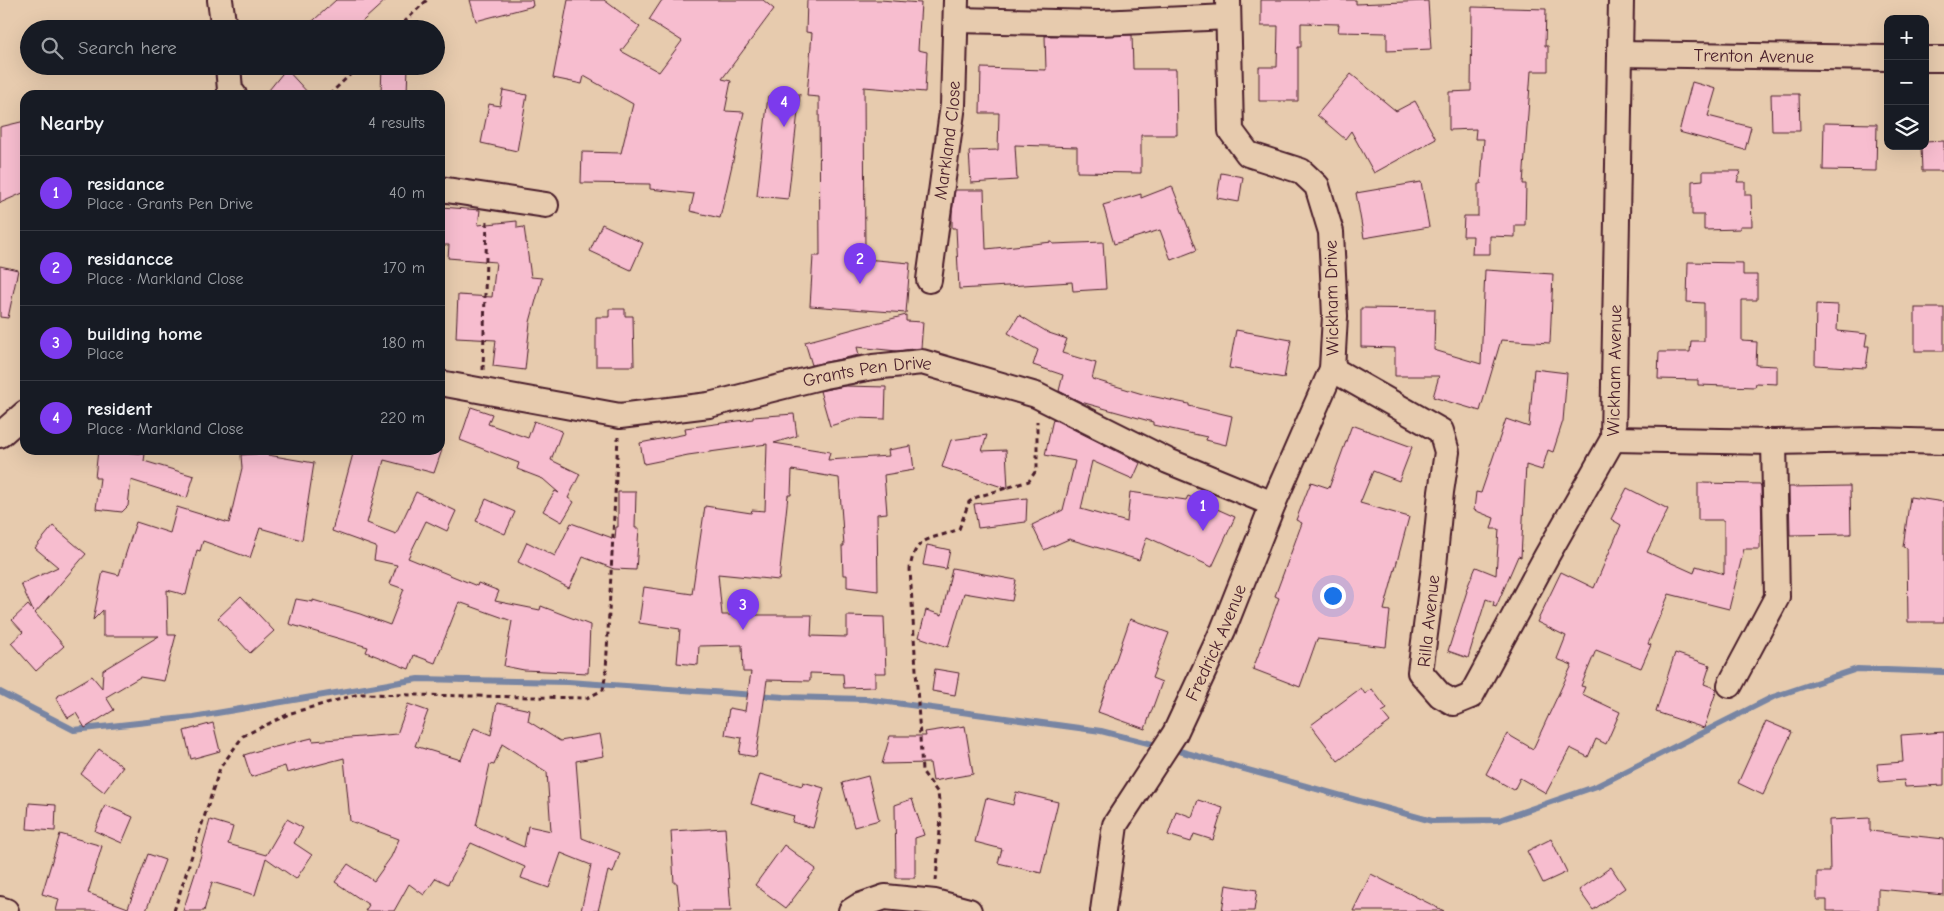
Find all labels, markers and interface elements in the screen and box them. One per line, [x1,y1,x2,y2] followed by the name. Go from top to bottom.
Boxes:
[1884,15,1929,150] map controls
[1884,15,1929,60] button: +
[20,20,445,75] search box
[38,34,66,62] icon: search
[78,37,177,59] text: Search here
[1694,45,1814,67] street label: Trenton Avenue
[1884,60,1929,105] button: −
[930,80,964,201] street label: Markland Close
[768,86,800,127] pin: 4
[1884,105,1929,150] button: layers
[40,111,104,135] text: Nearby
[368,114,425,132] text: 4 results
[87,173,164,195] text: residance
[53,184,59,202] text: 1
[389,184,425,202] text: 40 m
[87,195,253,213] text: Place · Grants Pen Drive
[1320,240,1344,356] street label: Wickham Drive
[844,243,876,284] pin: 2
[87,248,173,270] text: residancce
[52,259,60,277] text: 2
[383,259,425,277] text: 170 m
[87,270,243,288] text: Place · Markland Close
[1603,304,1626,437] street label: Wickham Avenue
[87,323,202,345] text: building home
[52,334,60,352] text: 3
[382,334,425,352] text: 180 m
[87,345,123,363] text: Place
[800,351,935,391] street label: Grants Pen Drive
[87,398,152,420] text: resident
[52,409,60,427] text: 4
[380,409,425,427] text: 220 m
[87,420,243,438] text: Place · Markland Close
[1187,490,1219,531] pin: 1
[1414,574,1444,668] street label: Rilla Avenue
[1181,581,1251,704] street label: Fredrick Avenue
[1320,583,1346,609] your location
[727,589,759,630] pin: 3

